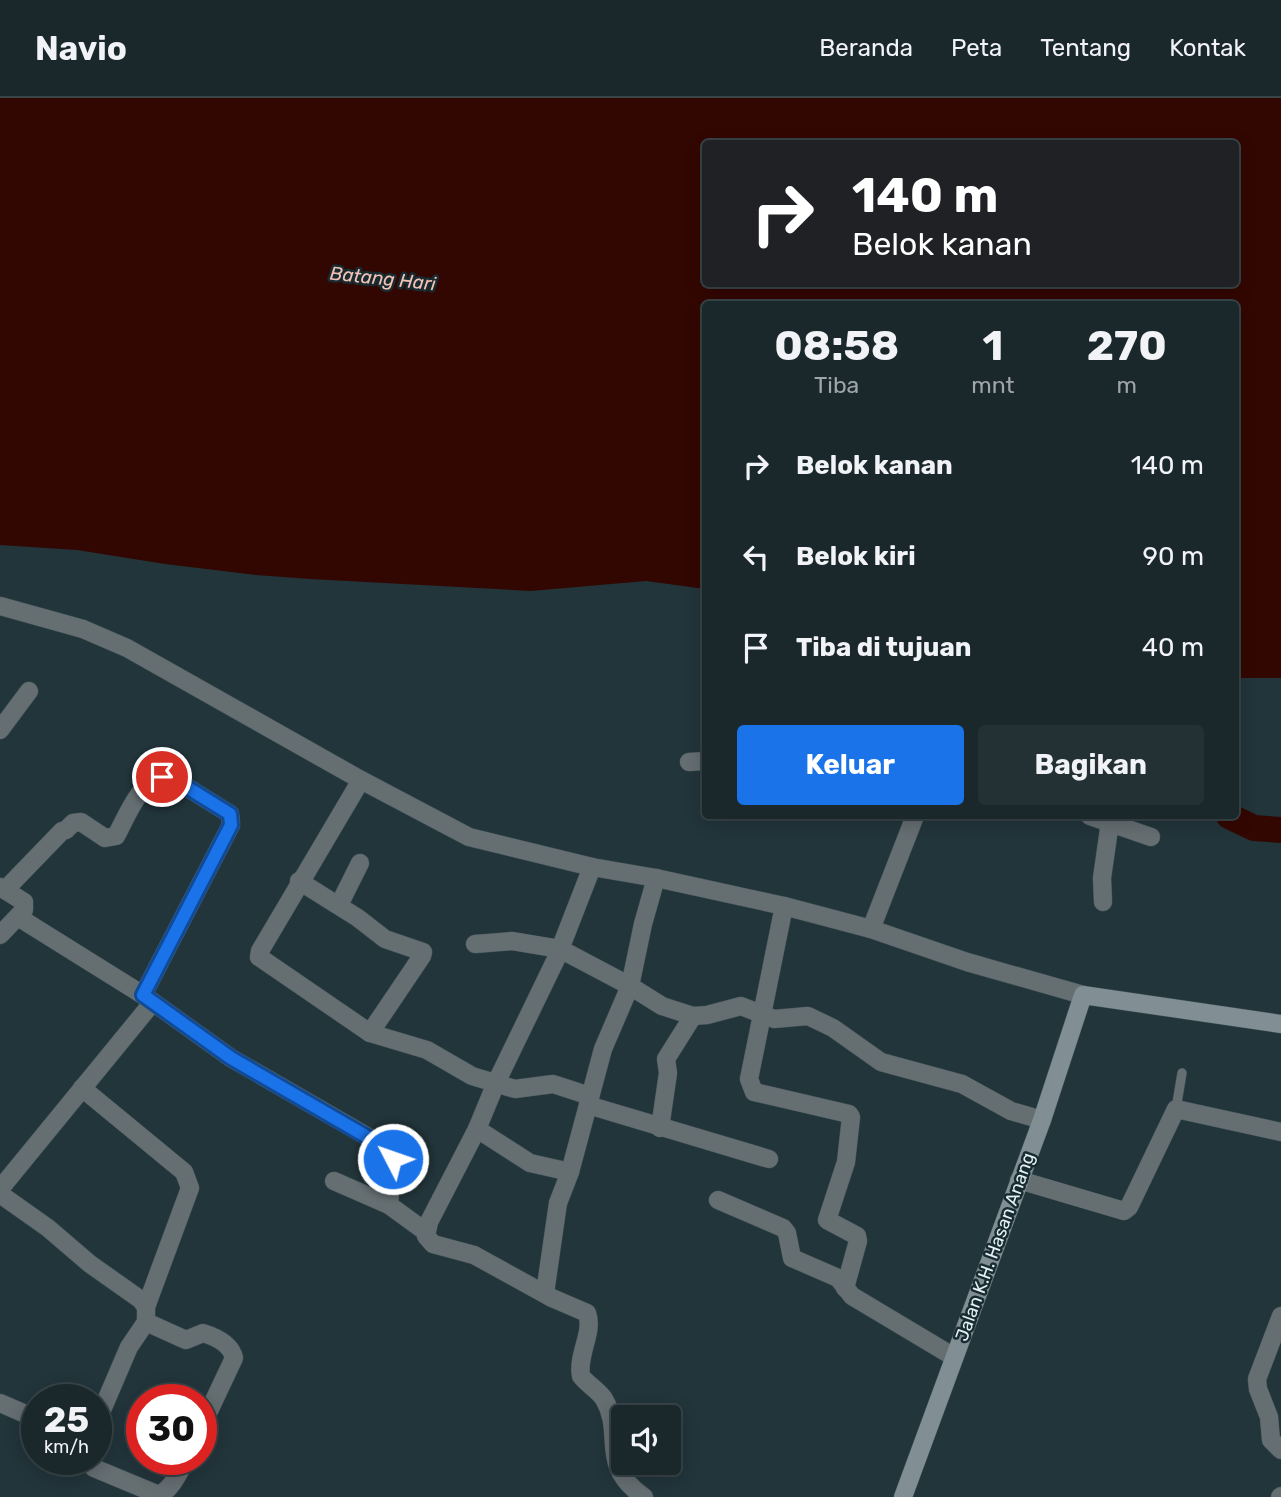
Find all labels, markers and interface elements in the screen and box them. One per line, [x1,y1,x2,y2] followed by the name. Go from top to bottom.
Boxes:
[35,29,127,68] text: Navio
[819,34,913,62] text: Beranda
[951,34,1002,62] text: Peta
[1040,34,1131,62] text: Tentang
[1169,34,1246,62] text: Kontak
[852,166,998,224] text: 140 m
[737,168,828,259] icon: right
[852,225,1032,263] text: Belok kanan
[329,261,437,296] water label: Batang Hari
[774,321,899,371] text: 08:58
[983,321,1003,371] text: 1
[1087,321,1167,371] text: 270
[814,371,859,399] text: Tiba
[971,371,1015,399] text: mnt
[1117,371,1137,399] text: m
[737,447,775,485] icon: right
[796,450,953,481] text: Belok kanan
[1131,450,1204,481] text: 140 m
[737,538,775,576] icon: left
[796,541,916,572] text: Belok kiri
[1143,541,1204,572] text: 90 m
[737,629,775,667] icon: arrive
[796,632,971,663] text: Tiba di tujuan
[1142,632,1204,663] text: 40 m
[737,725,964,805] button: Keluar
[978,725,1204,805] button: Bagikan
[132,747,192,807] pin
[143,758,181,796] icon: arrive
[356,1122,430,1196] position arrow
[951,1150,1039,1344] street label: Jalan K.H. Hasan Anang
[126,1384,217,1475] speed limit sign: 30
[44,1399,89,1441] text: 25
[611,1405,681,1475] map controls
[611,1405,681,1475] button: sound
[44,1436,89,1458] text: km/h

